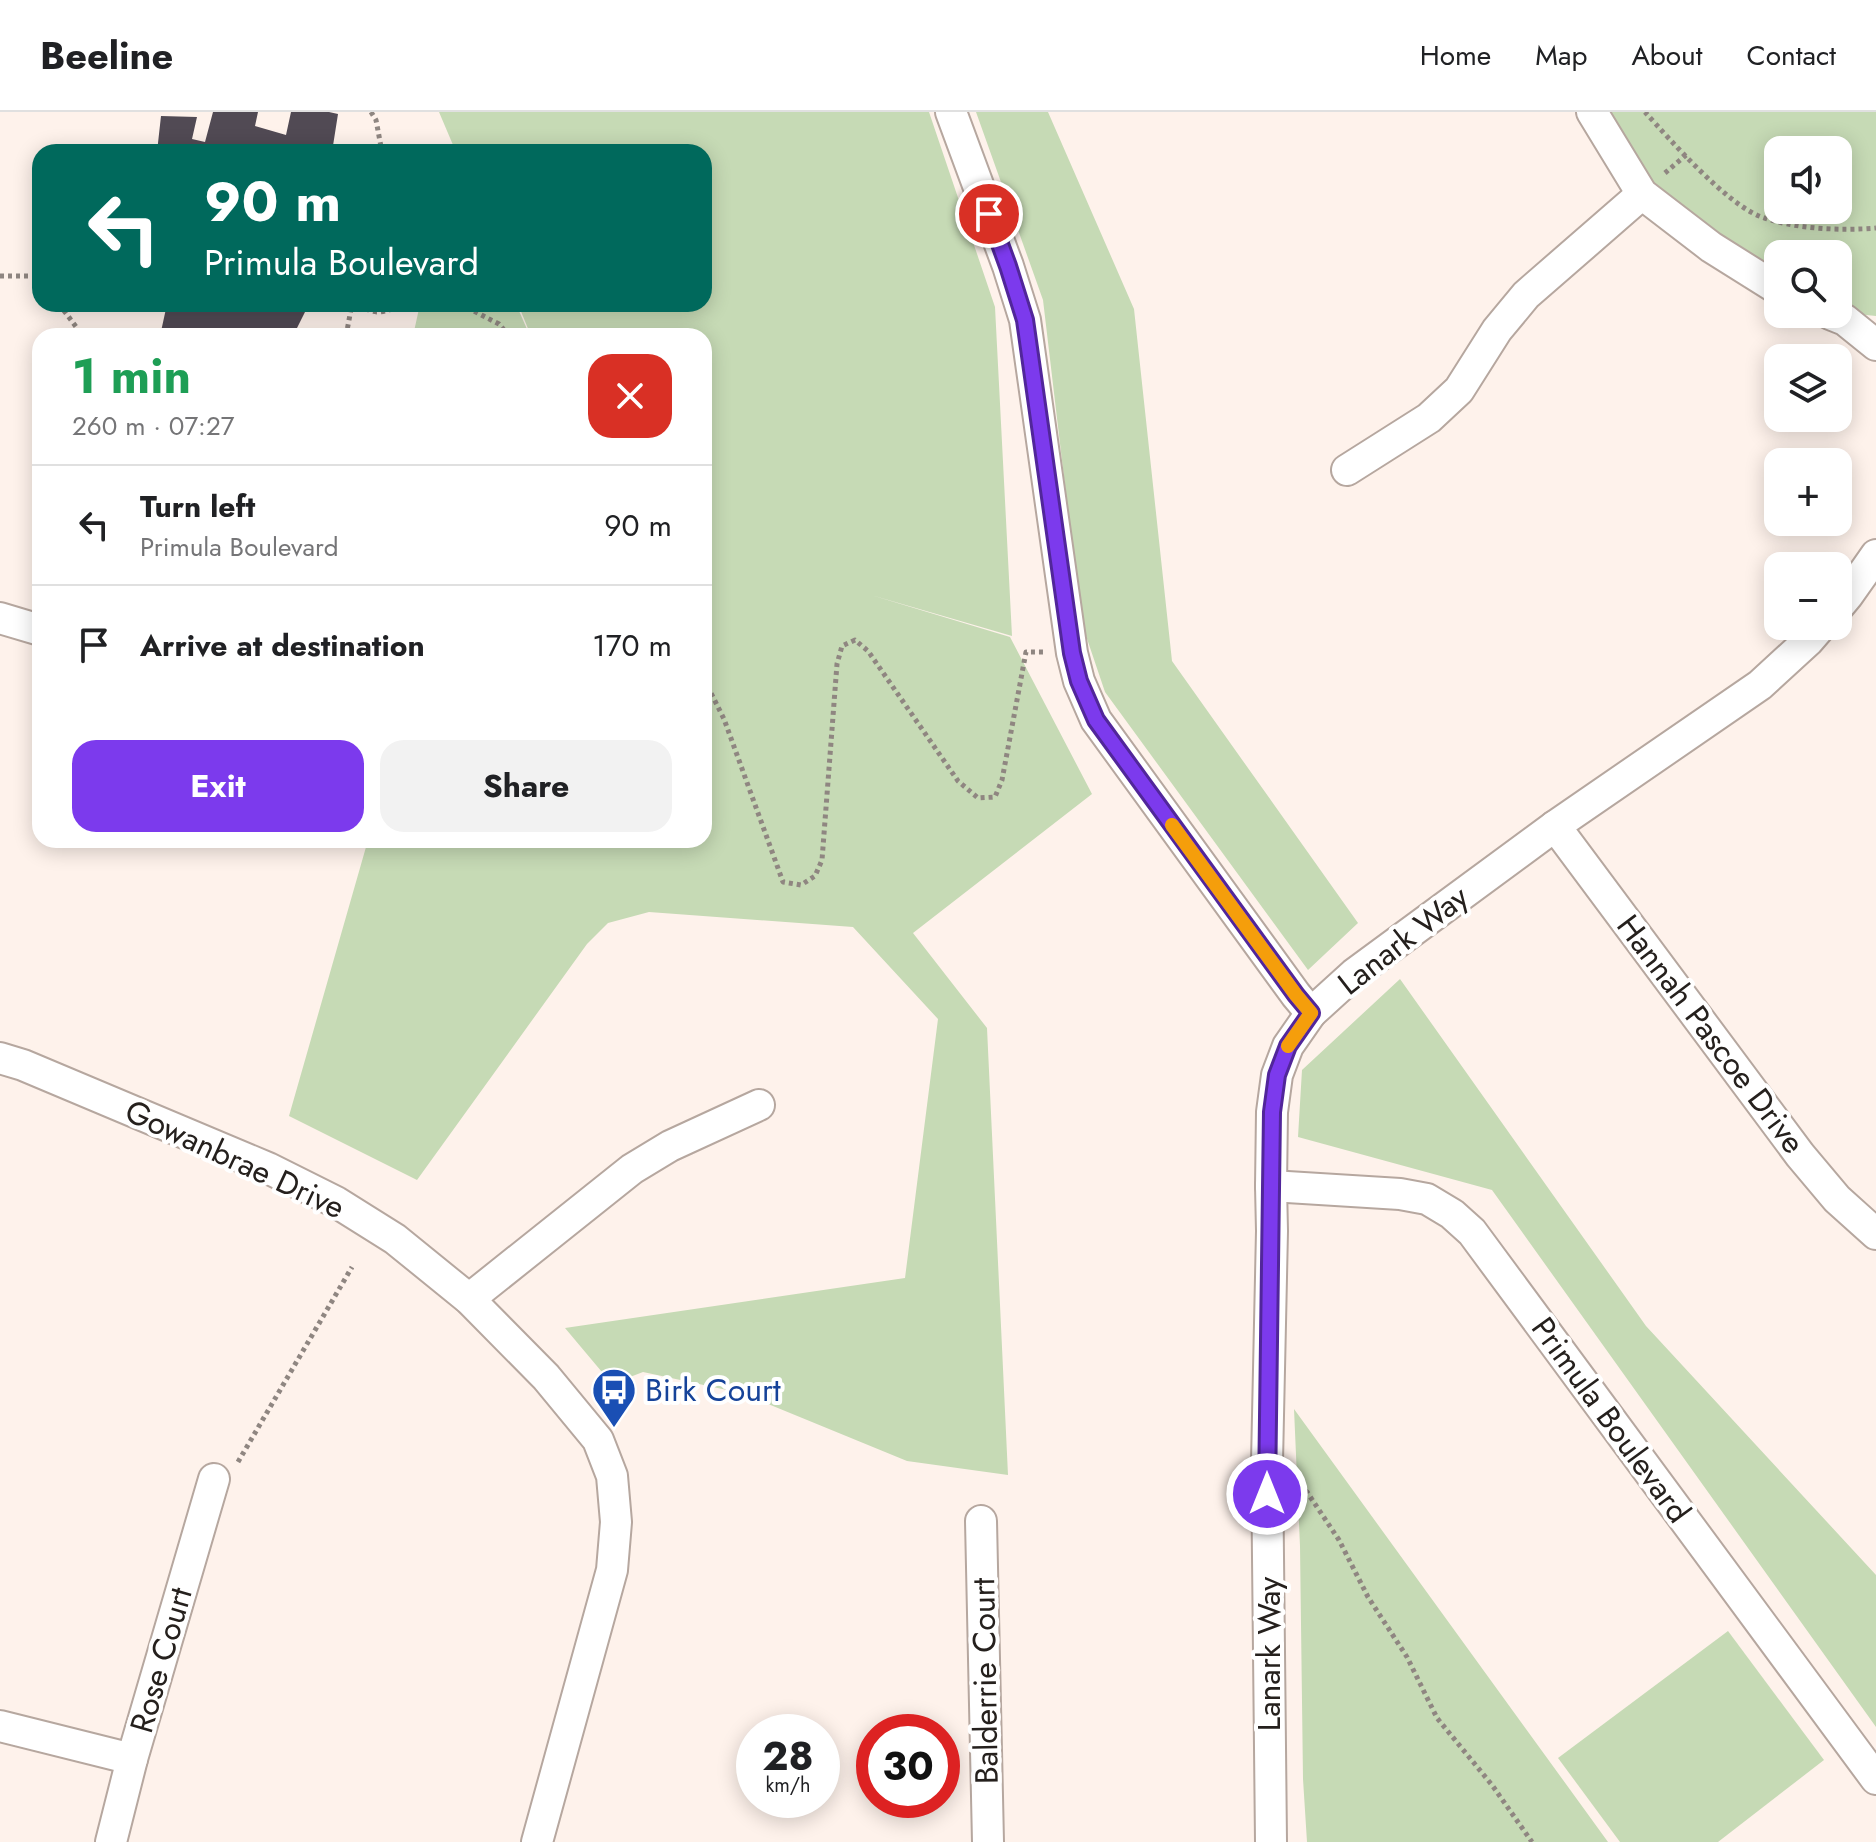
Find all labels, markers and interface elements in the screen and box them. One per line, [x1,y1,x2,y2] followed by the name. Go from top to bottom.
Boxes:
[40,28,173,83] text: Beeline
[1420,35,1491,76] text: Home
[1535,35,1587,76] text: Map
[1631,35,1703,76] text: About
[1747,35,1836,76] text: Contact
[1764,136,1852,640] map controls
[1764,136,1852,224] button: sound
[204,161,341,242] text: 90 m
[72,176,176,280] icon: left
[955,180,1023,248] pin
[967,192,1011,236] icon: arrive
[204,236,479,288] text: Primula Boulevard
[1764,240,1852,328] button: search
[72,342,191,411] text: 1 min
[1764,344,1852,432] button: layers
[588,354,672,438] button: close
[72,407,234,445] text: 260 m · 07:27
[1764,448,1852,536] button: +
[140,485,255,528] text: Turn left
[72,503,116,547] icon: left
[604,504,672,547] text: 90 m
[140,528,339,566] text: Primula Boulevard
[1764,552,1852,640] button: −
[72,623,116,667] icon: arrive
[140,624,425,667] text: Arrive at destination
[592,624,672,667] text: 170 m
[72,740,364,832] button: Exit
[380,740,672,832] button: Share
[1328,874,1479,1006] street label: Lanark Way
[1606,905,1816,1163] street label: Hannah Pascoe Drive
[118,1088,352,1230] street label: Gowanbrae Drive
[1521,1308,1701,1532] street label: Primula Boulevard
[590,1366,638,1429] bus stop icon: Birk Court
[645,1367,781,1413] place label: Birk Court
[1225,1452,1309,1536] position arrow
[1246,1576,1292,1731] street label: Lanark Way
[960,1577,1010,1785] street label: Balderrie Court
[118,1582,204,1738] street label: Rose Court
[856,1714,960,1818] speed limit sign: 30
[762,1727,814,1785] text: 28
[765,1771,811,1800] text: km/h

